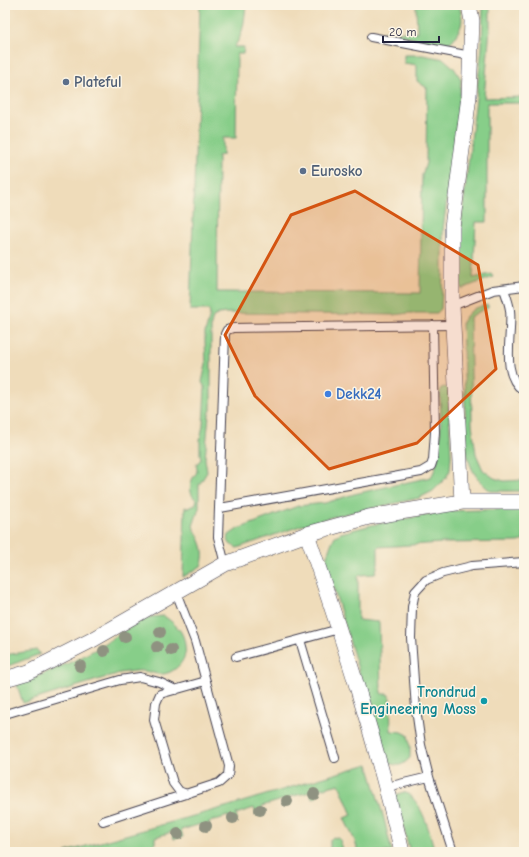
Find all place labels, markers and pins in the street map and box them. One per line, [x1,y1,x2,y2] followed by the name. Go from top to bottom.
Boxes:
[74,73,122,91] place label: Plateful
[61,77,71,87] marker: Plateful
[311,162,363,180] place label: Eurosko
[298,166,308,176] marker: Eurosko
[336,385,381,403] place label: Dekk24
[323,389,333,399] marker: Dekk24
[360,683,476,718] place label: Trondrud Engineering Moss
[479,696,489,706] marker: Trondrud Engineering Moss

